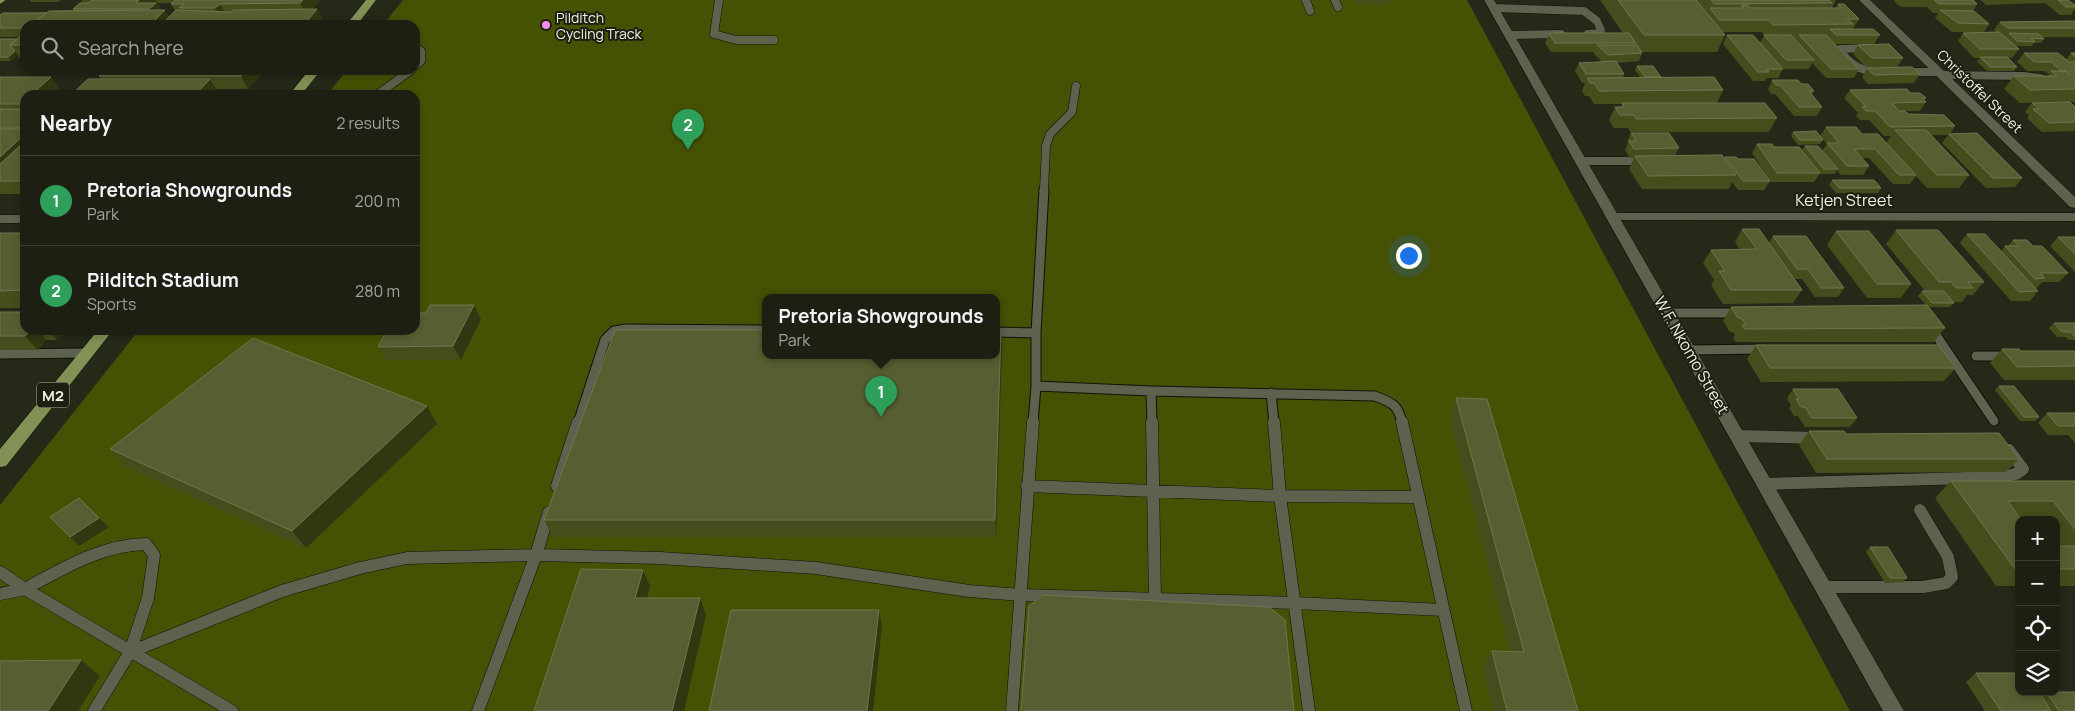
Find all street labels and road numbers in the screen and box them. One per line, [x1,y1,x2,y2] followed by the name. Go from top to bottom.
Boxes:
[1933,45,2027,137] street label: Christoffel Street
[1795,189,1893,211] street label: Ketjen Street
[1649,292,1735,418] street label: W.F. Nkomo Street
[37,382,69,408] road number: M2

